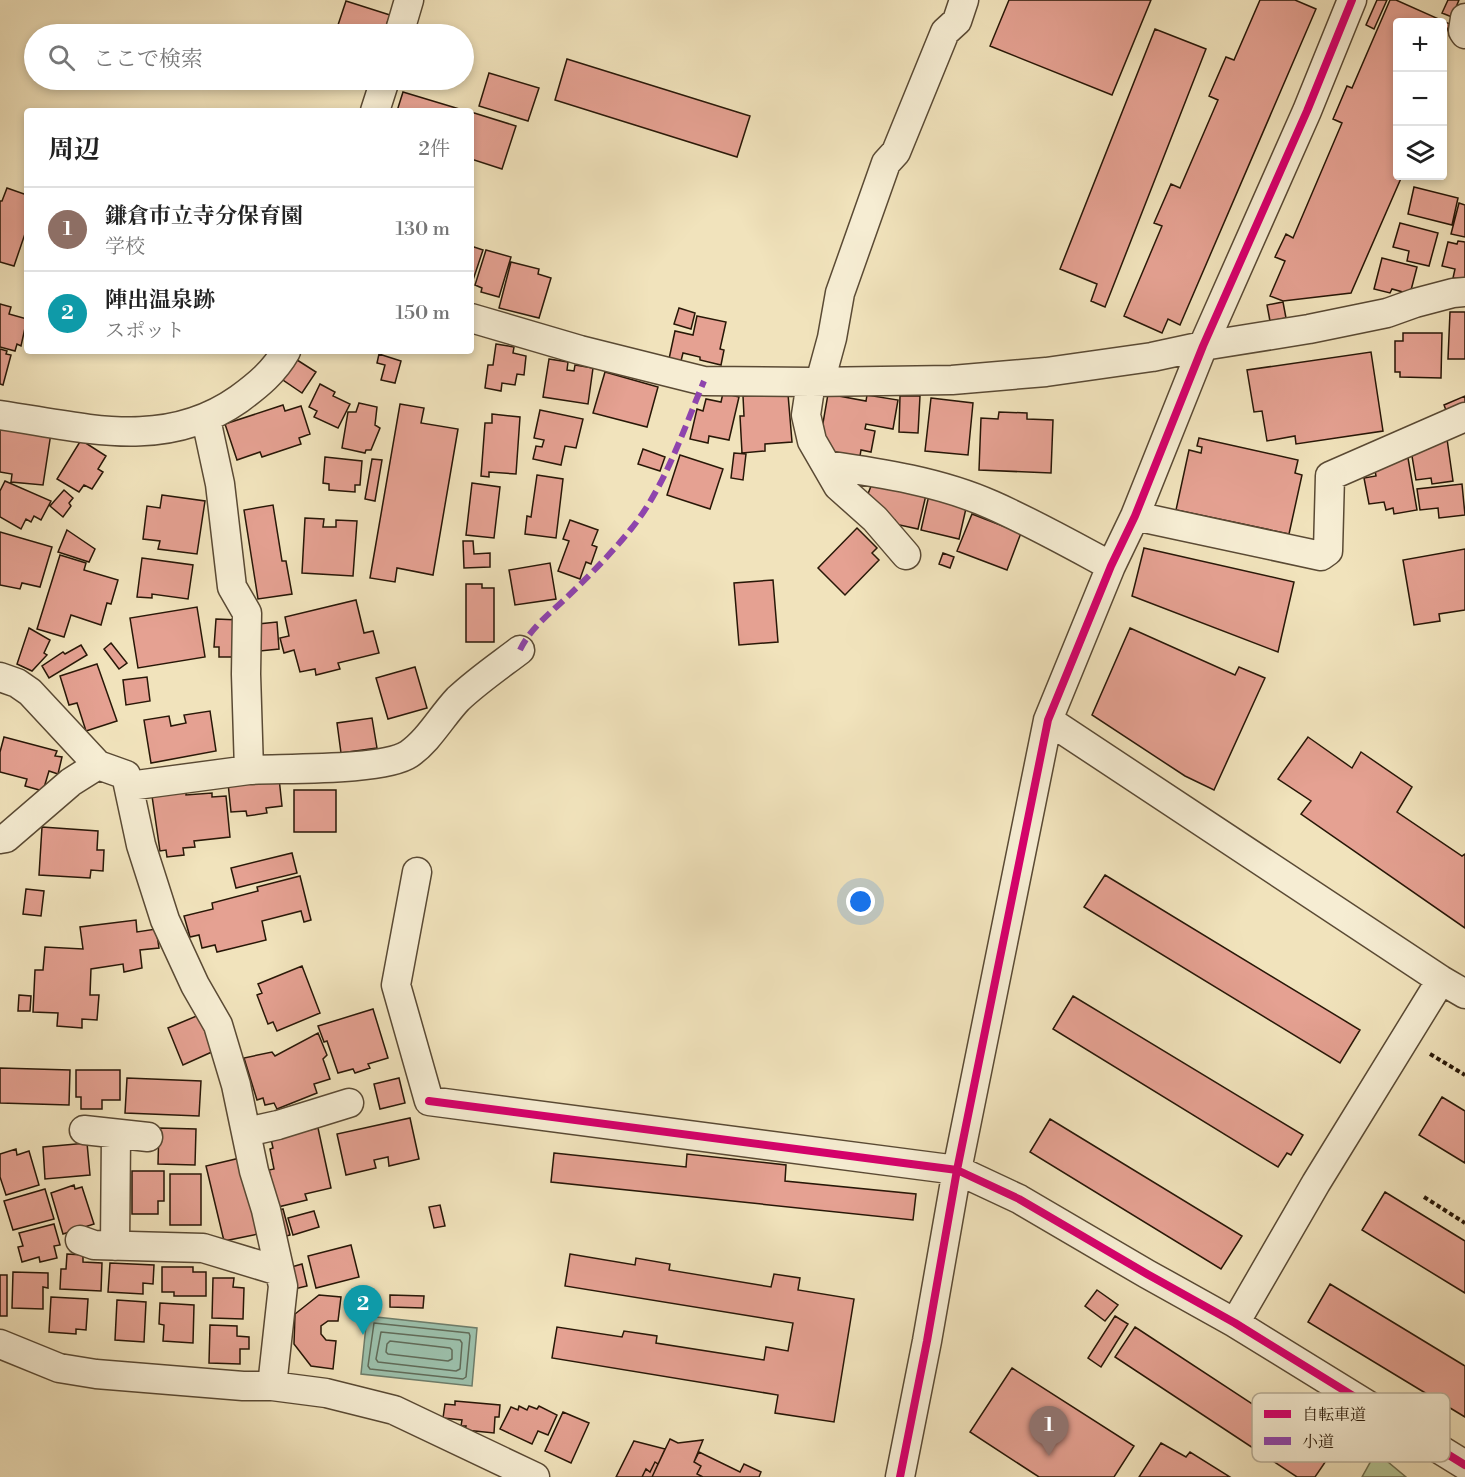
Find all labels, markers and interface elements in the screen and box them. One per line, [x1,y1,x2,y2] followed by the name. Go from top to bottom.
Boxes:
[1393,18,1447,180] map controls
[1393,18,1447,72] button: +
[24,24,474,90] search box
[45,41,78,74] icon: search
[93,46,203,73] text: ここで検索
[1393,72,1447,126] button: −
[1393,126,1447,180] button: layers
[48,134,100,166] text: 周辺
[419,137,450,162] text: 2件
[105,203,303,230] text: 鎌倉市立寺分保育園
[63,217,72,242] text: 1
[395,217,450,242] text: 130 m
[105,235,145,260] text: 学校
[105,287,215,314] text: 陣出温泉跡
[61,301,74,326] text: 2
[395,301,450,326] text: 150 m
[105,319,185,344] text: スポット
[846,887,875,916] your location
[344,1286,382,1335] pin: 2
[1252,1393,1450,1462] legend
[1302,1405,1366,1425] text: 自転車道
[1030,1406,1068,1456] pin: 1
[1302,1432,1334,1452] text: 小道

